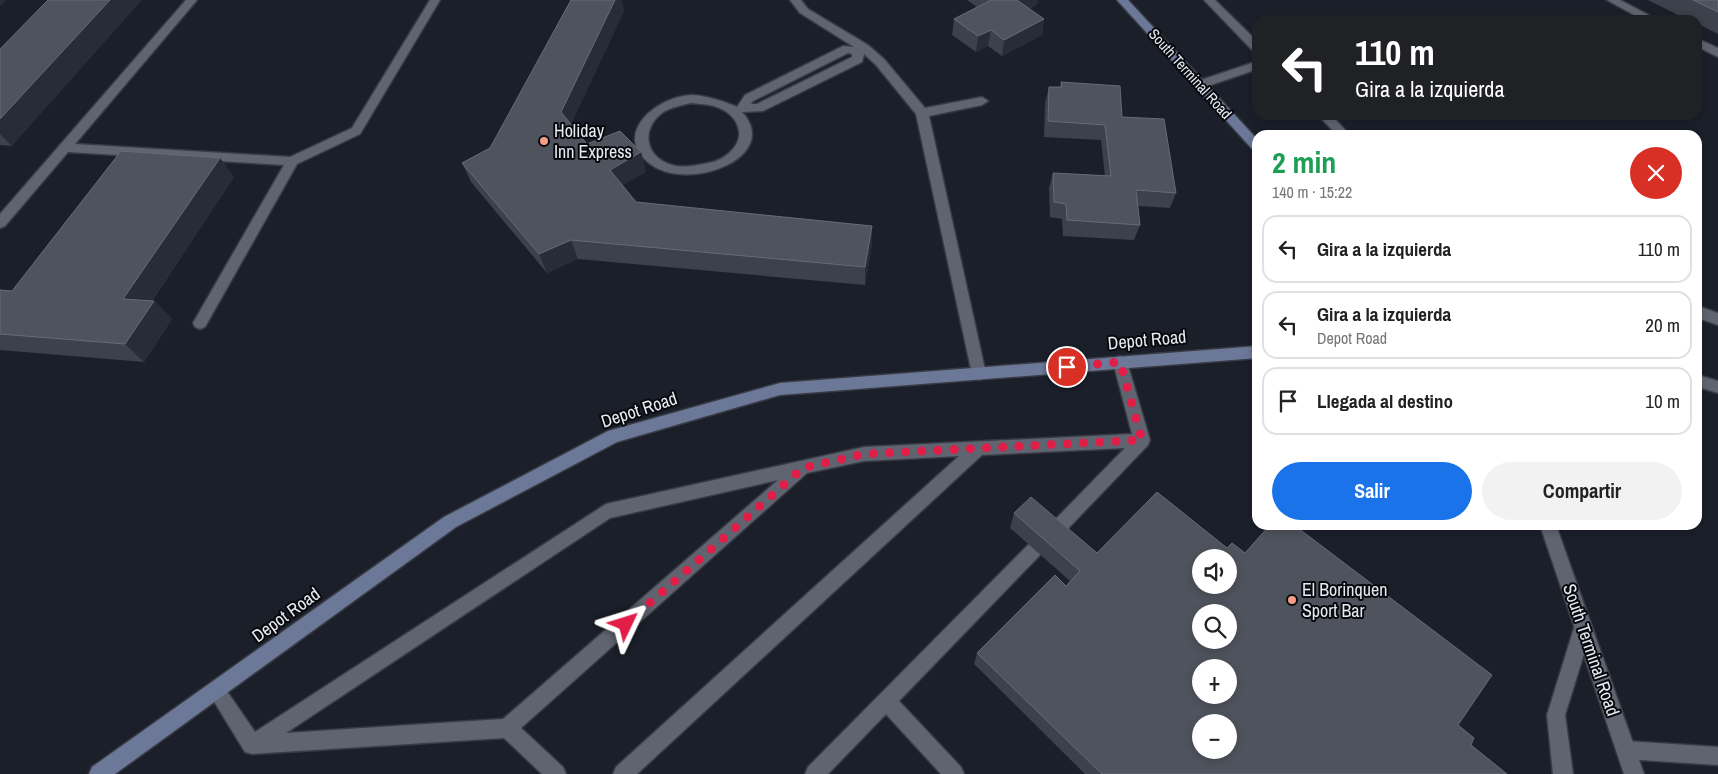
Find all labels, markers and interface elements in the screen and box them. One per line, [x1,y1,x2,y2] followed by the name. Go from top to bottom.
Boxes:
[1144,24,1237,124] street label: South Terminal Road
[1355,29,1435,76] text: 110 m
[1272,35,1337,100] icon: left
[1355,74,1504,104] text: Gira a la izquierda
[554,118,632,164] place label: Holiday Inn Express
[538,135,550,147] marker: Holiday Inn Express
[1272,142,1336,182] text: 2 min
[1630,147,1682,199] button: close
[1272,181,1352,203] text: 140 m · 15:22
[1274,235,1302,263] icon: left
[1317,236,1451,262] text: Gira a la izquierda
[1638,236,1680,262] text: 110 m
[1317,301,1451,327] text: Gira a la izquierda
[1274,311,1302,339] icon: left
[1645,312,1680,338] text: 20 m
[1107,324,1187,355] street label: Depot Road
[1317,327,1387,349] text: Depot Road
[1046,346,1088,388] pin
[1053,353,1081,381] icon: arrive
[598,385,680,434] street label: Depot Road
[1274,387,1302,415] icon: arrive
[1317,388,1453,414] text: Llegada al destino
[1645,388,1680,414] text: 10 m
[1272,462,1472,520] button: Salir
[1482,462,1682,520] button: Compartir
[1192,549,1237,759] map controls
[1192,549,1237,594] button: sound
[1302,577,1387,623] place label: El Borinquen Sport Bar
[1557,580,1626,719] street label: South Terminal Road
[246,581,325,648] street label: Depot Road
[1286,594,1298,606] marker: El Borinquen Sport Bar
[599,597,651,649] position arrow
[1192,604,1237,649] button: search
[1192,659,1237,704] button: +
[1192,714,1237,759] button: −

